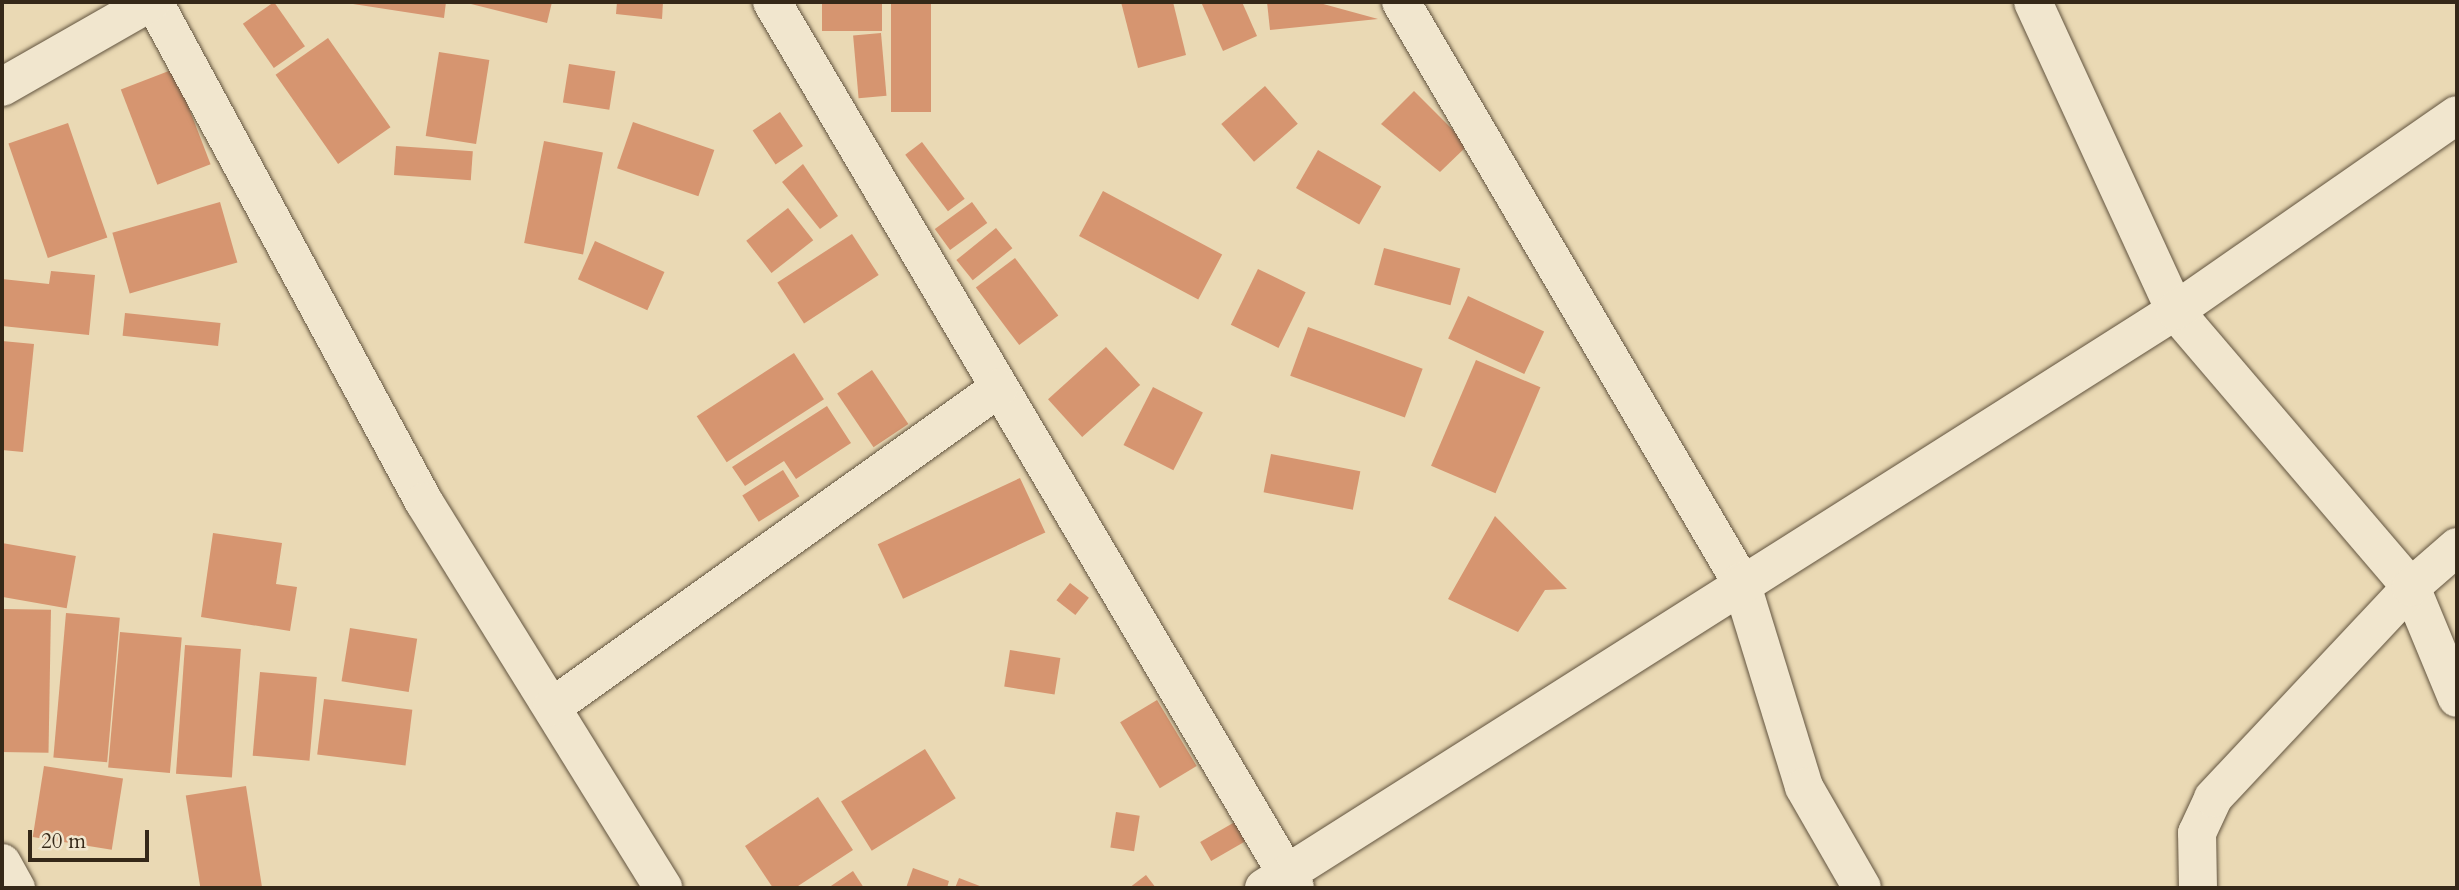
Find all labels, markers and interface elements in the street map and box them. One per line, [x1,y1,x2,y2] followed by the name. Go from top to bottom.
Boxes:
[32,816,152,860] scale bar
[41,827,86,856] text: 20 m

